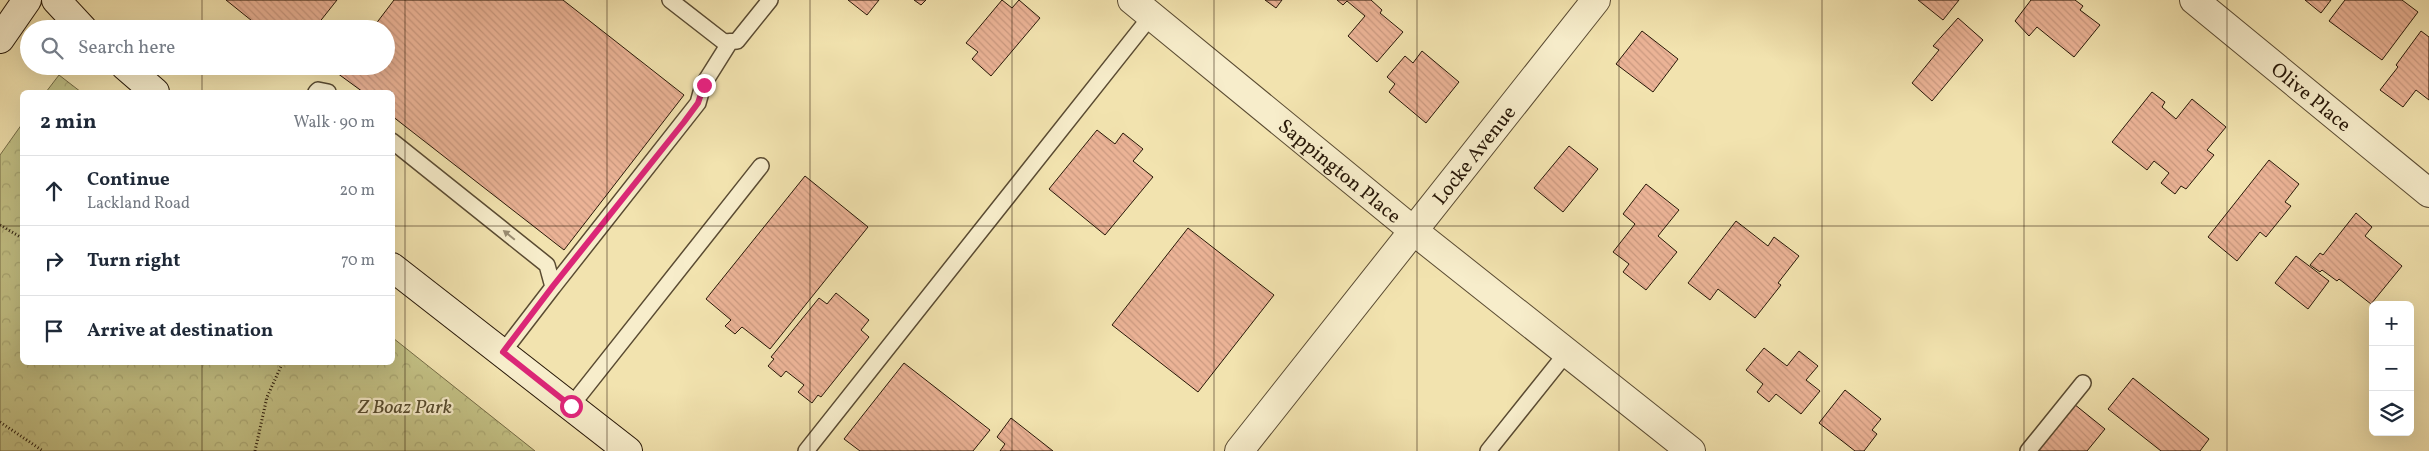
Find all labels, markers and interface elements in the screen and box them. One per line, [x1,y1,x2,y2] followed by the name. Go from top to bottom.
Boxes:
[20,20,395,75] search box
[38,34,66,62] icon: search
[78,35,175,61] text: Search here
[2264,57,2356,139] street label: Olive Place
[693,74,716,97] route end
[1427,100,1523,212] street label: Locke Avenue
[40,108,97,137] text: 2 min
[293,112,375,134] text: Walk · 90 m
[1271,113,1406,231] street label: Sappington Place
[87,167,170,193] text: Continue
[40,177,68,205] icon: ahead
[340,180,375,202] text: 20 m
[87,193,190,215] text: Lackland Road
[503,229,516,240] one-way arrow
[40,247,68,275] icon: right
[87,248,180,274] text: Turn right
[341,250,375,272] text: 70 m
[2369,301,2414,436] map controls
[2369,301,2414,346] button: +
[40,317,68,345] icon: arrive
[87,318,273,344] text: Arrive at destination
[2369,346,2414,391] button: −
[2369,391,2414,436] button: layers
[357,394,452,422] park label: Z Boaz Park
[560,395,583,418] route start

